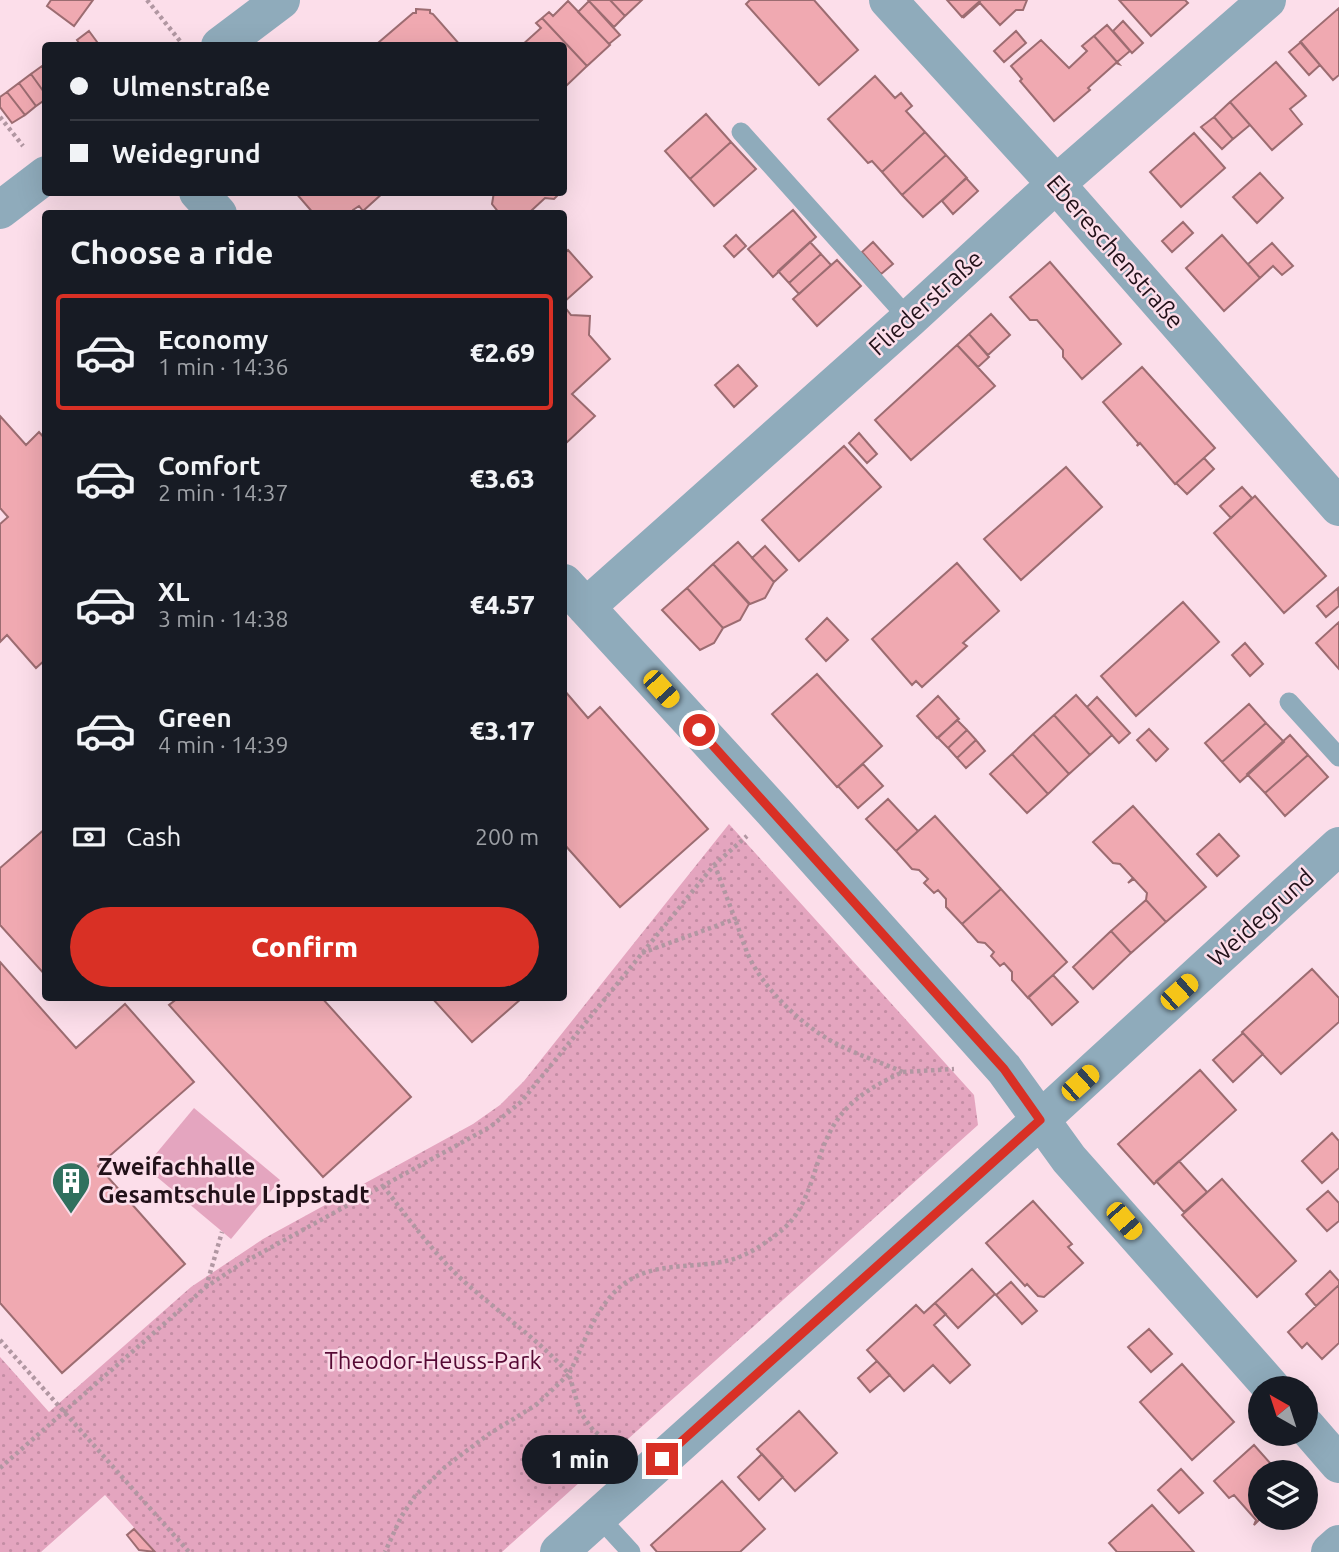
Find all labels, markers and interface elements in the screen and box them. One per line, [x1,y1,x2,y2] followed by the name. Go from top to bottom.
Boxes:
[112,72,271,101] text: Ulmenstraße
[112,139,261,168] text: Weidegrund
[1041,170,1189,334] street label: Ebereschenstraße
[70,234,273,270] text: Choose a ride
[863,245,988,361] street label: Fliederstraße
[74,321,137,384] icon: car
[158,325,268,354] text: Economy
[470,338,535,367] text: €2.69
[158,354,289,379] text: 1 min · 14:36
[74,447,137,510] icon: car
[158,451,261,480] text: Comfort
[470,464,535,493] text: €3.63
[158,480,289,505] text: 2 min · 14:37
[74,573,137,636] icon: car
[158,577,189,606] text: XL
[470,590,535,619] text: €4.57
[158,606,289,631] text: 3 min · 14:38
[640,666,683,712] car
[74,699,137,762] icon: car
[158,703,232,732] text: Green
[683,714,715,746] route start
[470,716,535,745] text: €3.17
[158,732,289,757] text: 4 min · 14:39
[70,818,108,856] icon: cash
[126,822,181,851] text: Cash
[475,824,539,849] text: 200 m
[1202,863,1319,972] street label: Weidegrund
[70,907,539,987] button: Confirm
[1157,970,1202,1014] car
[1058,1061,1103,1105] car
[98,1153,369,1208] place label: Zweifachhalle Gesamtschule Lippstadt
[50,1160,92,1215] building icon: Zweifachhalle Gesamtschule Lippstadt
[1103,1198,1146,1244] car
[324,1347,542,1374] park label: Theodor-Heuss-Park
[1248,1376,1318,1446] north arrow
[1248,1376,1318,1530] map controls
[522,1434,638,1484] callout: 1 min
[646,1443,678,1475] route end
[551,1447,609,1472] text: 1 min
[1248,1460,1318,1530] button: layers

